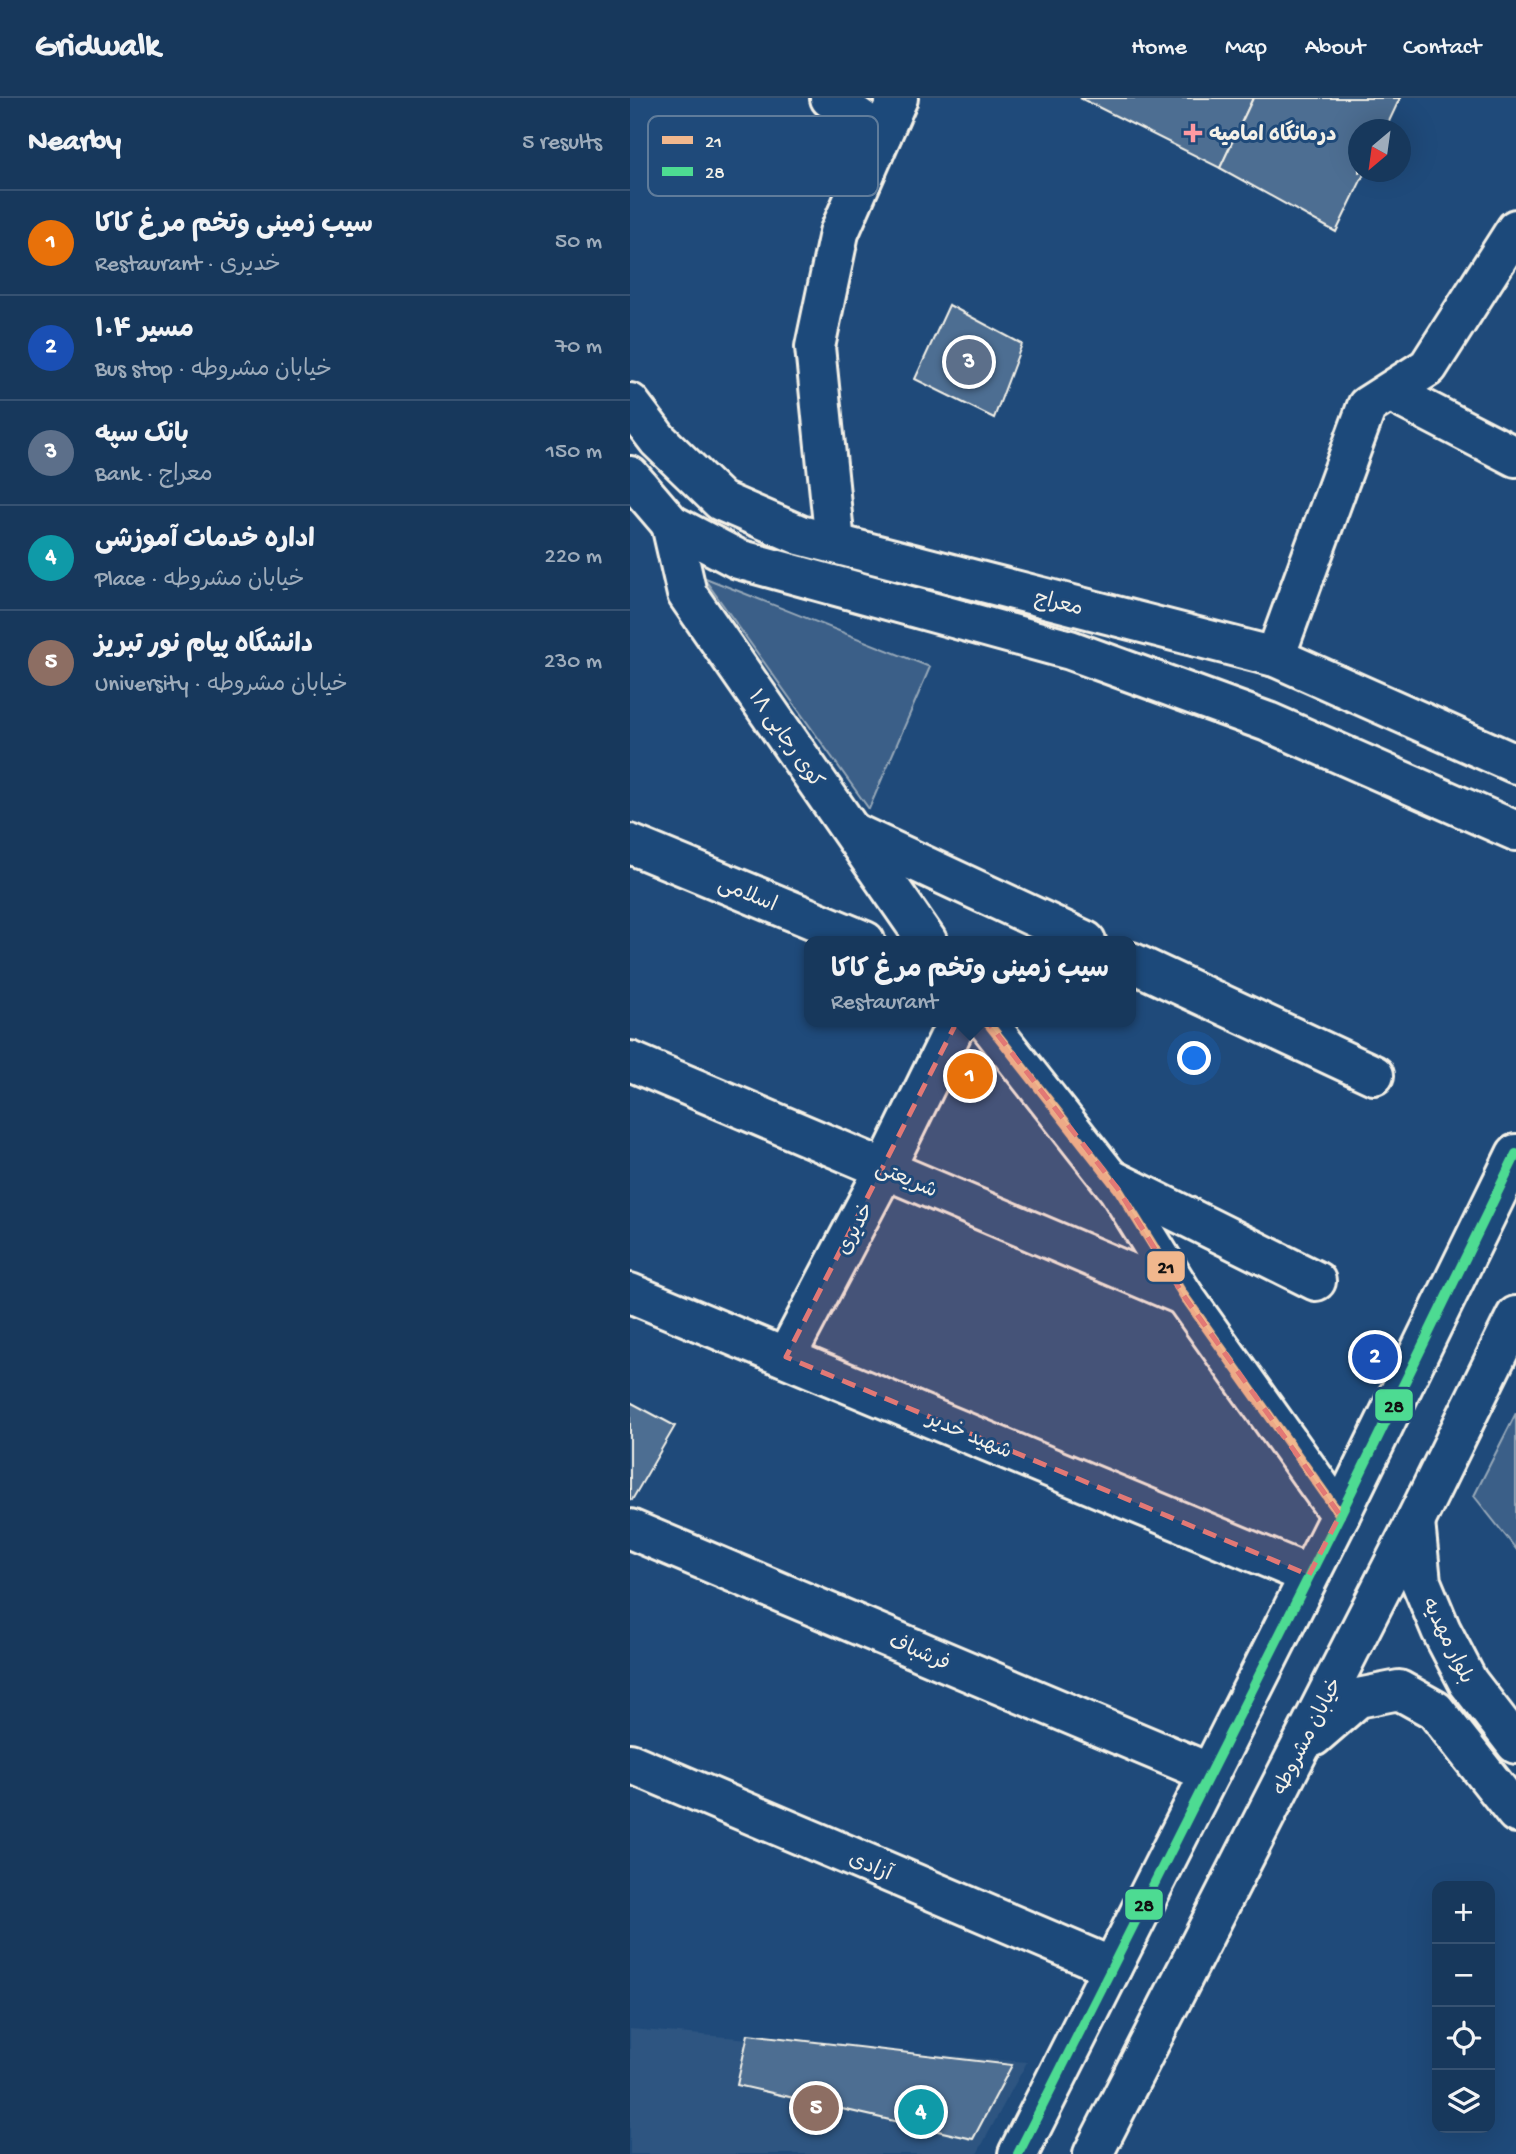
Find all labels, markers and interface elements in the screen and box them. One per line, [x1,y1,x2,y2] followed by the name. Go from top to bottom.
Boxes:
[35,29,160,67] text: Gridwalk
[1131,34,1187,63] text: Home
[1225,34,1267,63] text: Map
[1305,34,1365,63] text: About
[1403,34,1481,63] text: Contact
[648,116,878,196] legend
[1348,119,1411,182] north arrow
[1209,120,1336,149] place label: درمانگاه امامیه
[1183,123,1203,143] marker: درمانگاه امامیه
[28,126,121,161] text: Nearby
[522,130,602,157] text: 5 results
[705,132,722,155] text: 21
[705,163,725,186] text: 28
[95,211,373,242] text: سیب زمینی وتخم مرغ کاکا
[46,229,56,256] text: 1
[555,229,602,256] text: 50 m
[95,252,281,279] text: Restaurant · خدیری
[95,316,194,347] text: مسیر ۱۰۴
[45,334,57,361] text: 2
[555,334,602,361] text: 70 m
[946,336,992,388] pin: 3
[95,357,332,384] text: Bus stop · خیابان مشروطه
[95,421,189,452] text: بانک سپه
[45,439,57,466] text: 3
[546,439,602,466] text: 150 m
[95,462,213,489] text: Bank · معراج
[95,526,315,557] text: اداره خدمات آموزشی
[46,544,56,571] text: 4
[545,544,602,571] text: 220 m
[95,567,305,594] text: Place · خیابان مشروطه
[1031,587,1085,623] street label: معراج
[95,631,313,662] text: دانشگاه پیام نور تبریز
[45,649,57,676] text: 5
[544,649,602,676] text: 230 m
[95,672,348,699] text: University · خیابان مشروطه
[741,686,827,794] street label: کوی رجایی ۱۸
[714,873,780,919] street label: اسلامی
[804,936,1136,1027] popup
[831,956,1109,987] text: سیب زمینی وتخم مرغ کاکا
[831,990,938,1017] text: Restaurant
[1177,1041,1211,1075] your location
[947,1050,993,1102] pin: 1
[871,1157,940,1205] street label: شریعتی
[833,1199,881,1260] street label: خدیری
[1146,1250,1186,1283] line badge: 21
[1158,1258,1175,1281] text: 21
[1352,1331,1398,1383] pin: 2
[1374,1388,1414,1422] line badge: 28
[1384,1397,1404,1420] text: 28
[920,1407,1015,1466] street label: شهید خدیر
[1414,1594,1477,1689] street label: بلوار مهدیه
[884,1630,953,1678] street label: فرشباف
[1269,1674,1350,1801] street label: خیابان مشروطه
[844,1846,897,1889] street label: آزادی
[1432,1881,1495,2133] map controls
[1432,1881,1495,1944] button: +
[1124,1888,1164,1921] line badge: 28
[1134,1896,1154,1919] text: 28
[1432,1944,1495,2007] button: −
[1432,2007,1495,2070] button: locate
[1432,2070,1495,2133] button: layers
[793,2082,839,2134] pin: 5
[898,2086,944,2138] pin: 4

